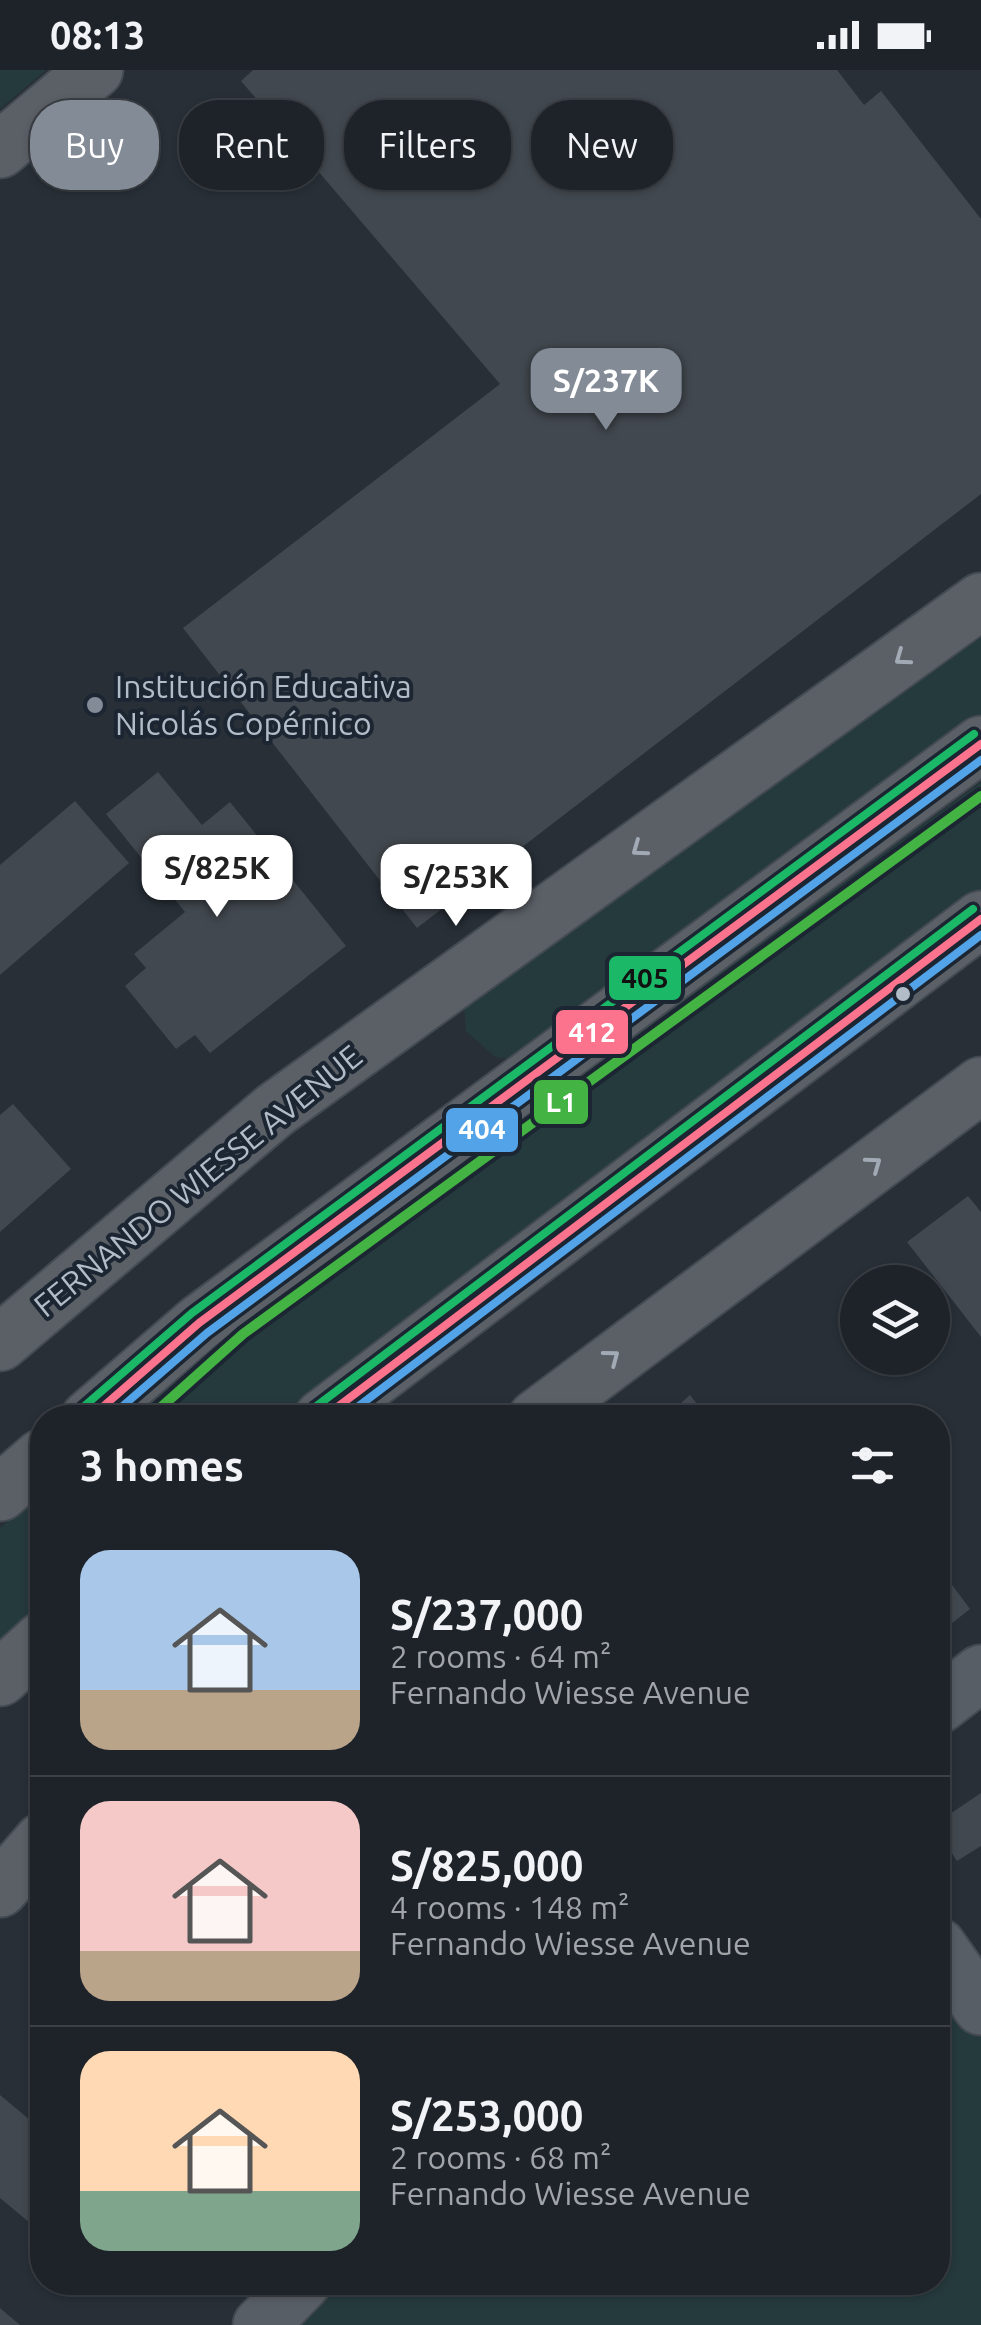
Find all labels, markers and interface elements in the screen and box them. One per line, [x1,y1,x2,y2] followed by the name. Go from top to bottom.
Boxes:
[50,14,145,56] text: 08:13
[30,100,159,190] chip: Buy
[179,100,324,190] chip: Rent
[344,100,511,190] chip: Filters
[531,100,673,190] chip: New
[525,348,687,433] pin: S/237K
[553,362,659,398] text: S/237K
[895,646,913,664] one-way arrow
[115,668,412,741] place label: Institución Educativa Nicolás Copérnico
[84,694,106,716] marker: Institución Educativa Nicolás Copérnico
[136,835,298,920] pin: S/825K
[632,837,650,855] one-way arrow
[375,844,537,929] pin: S/253K
[164,849,270,885] text: S/825K
[403,858,509,894] text: S/253K
[607,954,683,1002] line badge: 405
[621,962,669,993] text: 405
[893,984,913,1004] unlabelled marker
[554,1008,630,1056] line badge: 412
[568,1016,616,1047] text: 412
[26,1037,368,1323] street label: FERNANDO WIESSE AVENUE
[532,1078,590,1126] line badge: L1
[545,1086,577,1117] text: L1
[444,1106,520,1154] line badge: 404
[458,1113,506,1144] text: 404
[863,1158,881,1175] one-way arrow
[840,1265,950,1375] map controls
[840,1265,950,1375] button: layers
[601,1351,619,1369] one-way arrow
[845,1438,900,1493] icon: filters
[80,1442,244,1489] text: 3 homes
[160,1590,280,1710] icon: home
[390,1591,583,1638] text: S/237,000
[390,1638,611,1674] text: 2 rooms · 64 m²
[390,1674,751,1710] text: Fernando Wiesse Avenue
[160,1841,280,1961] icon: home
[390,1842,583,1889] text: S/825,000
[390,1889,630,1925] text: 4 rooms · 148 m²
[390,1925,751,1961] text: Fernando Wiesse Avenue
[160,2091,280,2211] icon: home
[390,2092,583,2139] text: S/253,000
[390,2139,611,2175] text: 2 rooms · 68 m²
[390,2175,751,2211] text: Fernando Wiesse Avenue

